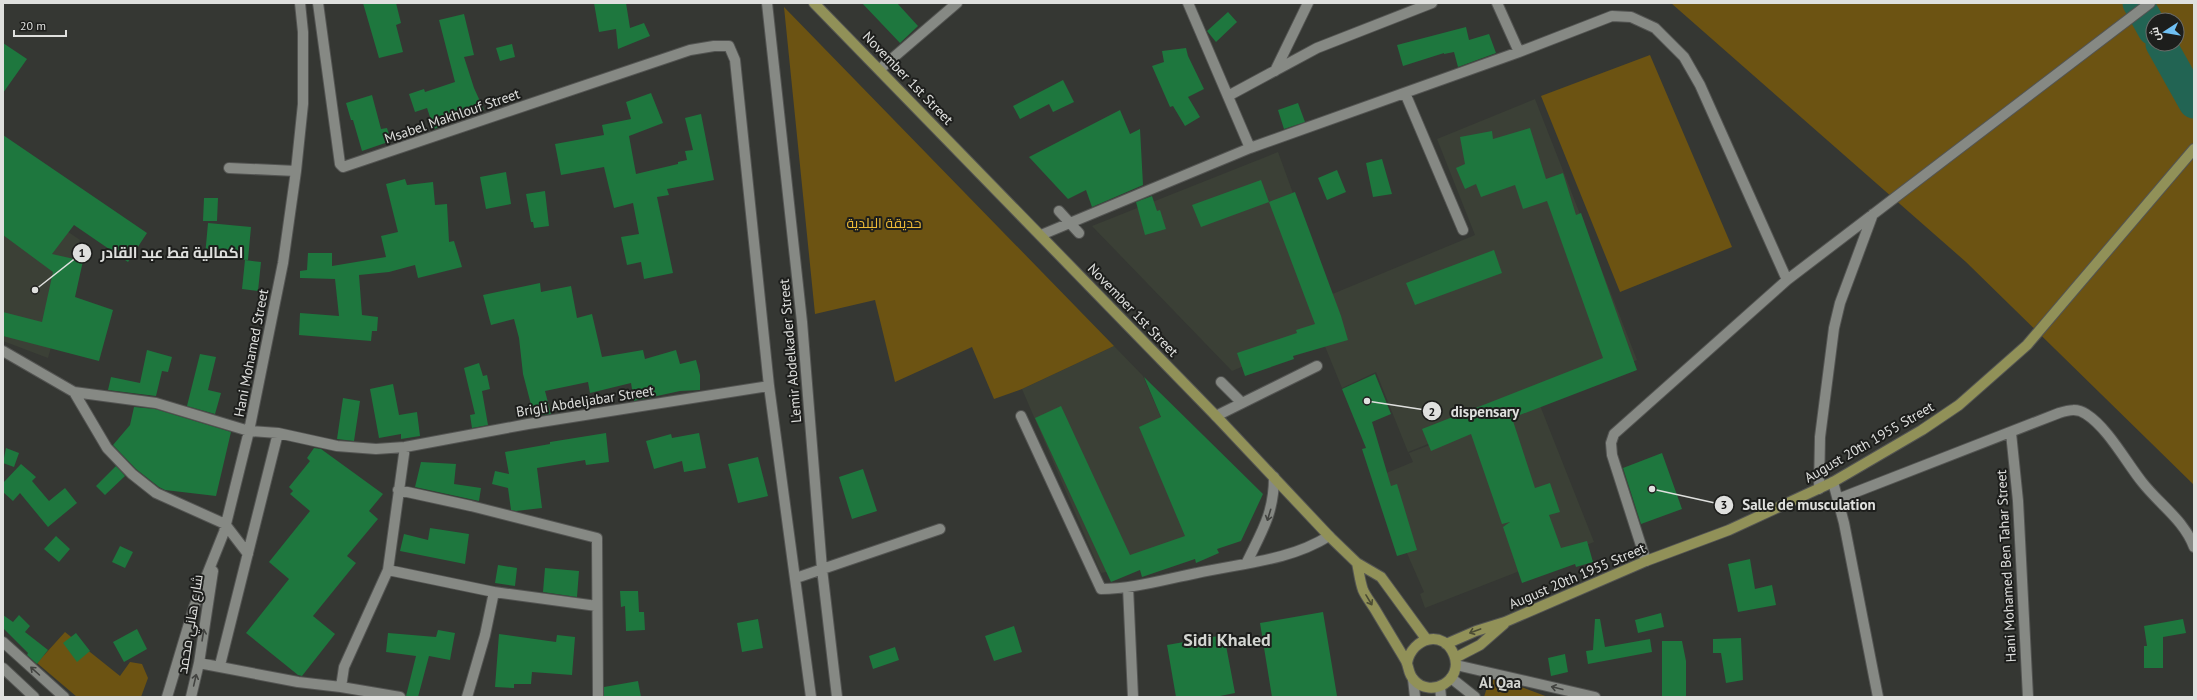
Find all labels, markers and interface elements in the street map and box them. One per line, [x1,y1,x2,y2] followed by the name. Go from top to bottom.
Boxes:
[14,12,66,38] scale bar
[2145,12,2185,52] north arrow
[20,18,46,33] text: 20 m
[2147,26,2164,42] text: ش
[859,28,957,129] street label: November 1st Street
[382,84,522,148] street label: Msabel Makhlouf Street
[846,214,922,232] park label: حديقة البلدية
[72,239,251,266] callout: اكمالية قط عبد القادر
[100,243,243,262] text: اكمالية قط عبد القادر
[79,245,85,260] text: 1
[1084,260,1182,361] street label: November 1st Street
[775,278,805,424] street label: L'emir Abdelkader Street
[230,287,272,419] street label: Hani Mohamed Street
[515,381,655,421] street label: Brigli Abdeljabar Street
[1801,397,1937,486] street label: August 20th 1955 Street
[1422,398,1527,425] callout: dispensary
[1451,402,1520,421] text: dispensary
[1429,404,1435,419] text: 2
[1992,469,2020,663] street label: Hani Mohamed Ben Tahar Street
[1714,491,1884,518] callout: Salle de musculation
[1742,495,1876,514] text: Salle de musculation
[1721,497,1727,512] text: 3
[1265,509,1272,522] one-way arrow
[1506,539,1648,613] street label: August 20th 1955 Street
[173,573,210,675] street label: شارع هاني محمد
[1365,594,1373,605] one-way arrow
[1183,628,1271,651] district label: Sidi Khaled
[1469,628,1481,636] one-way arrow
[199,629,207,642] one-way arrow
[30,666,40,676] one-way arrow
[1479,673,1521,692] district label: Al Qaa
[191,674,199,687] one-way arrow
[1551,683,1564,691] one-way arrow

